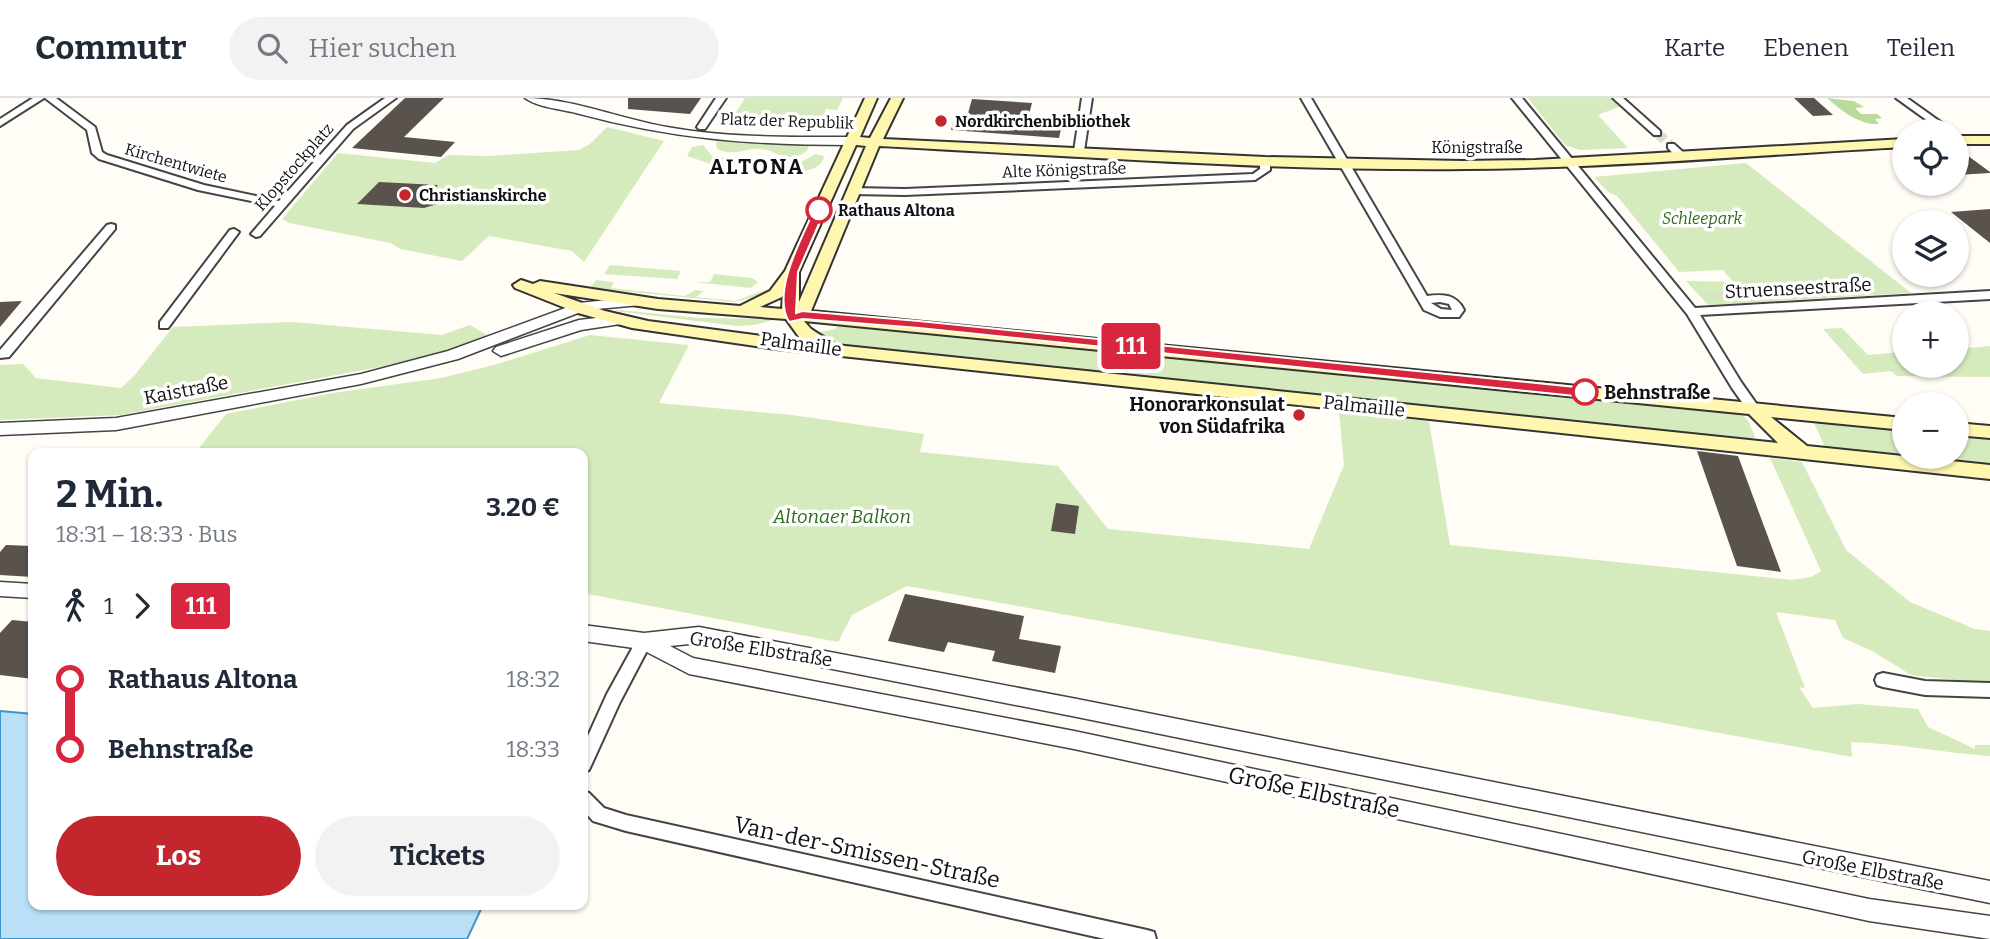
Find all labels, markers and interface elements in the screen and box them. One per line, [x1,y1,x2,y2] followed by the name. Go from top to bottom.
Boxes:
[229,17,719,80] search box
[35,28,187,68] text: Commutr
[253,29,291,67] icon: search
[309,33,456,64] text: Hier suchen
[1664,34,1725,62] text: Karte
[1763,34,1849,62] text: Ebenen
[1887,34,1955,62] text: Teilen
[720,109,854,133] street label: Platz der Republik
[955,112,1131,131] place label: Nordkirchenbibliothek
[933,113,949,129] marker: Nordkirchenbibliothek
[251,119,337,215] street label: Klopstockplatz
[1892,119,1969,469] map controls
[1892,119,1969,196] button: locate
[1431,138,1523,157] street label: Königstraße
[123,139,229,187] street label: Kirchentwiete
[709,154,805,180] district label: ALTONA
[1001,158,1127,182] street label: Alte Königstraße
[419,186,547,205] place label: Christianskirche
[397,187,413,203] marker: Christianskirche
[806,197,832,223] marker: Rathaus Altona
[838,201,955,220] place label: Rathaus Altona
[1662,209,1742,228] park label: Schleepark
[1892,210,1969,287] button: layers
[1724,273,1872,303] street label: Struenseestraße
[1892,301,1969,378] button: +
[1091,323,1171,369] line badge: 111
[759,327,843,361] street label: Palmaille
[1115,332,1147,360] text: 111
[142,371,230,409] street label: Kaistraße
[1572,379,1598,405] marker: Behnstraße
[1604,381,1710,404] place label: Behnstraße
[1322,390,1406,422] street label: Palmaille
[1892,392,1969,469] button: −
[1129,393,1285,438] place label: Honorarkonsulat von Südafrika
[1291,407,1307,423] marker: Honorarkonsulat von Südafrika
[56,471,163,517] text: 2 Min.
[486,492,560,523] text: 3.20 €
[772,505,911,528] park label: Altonaer Balkon
[56,520,237,548] text: 18:31 – 18:33 · Bus
[56,587,94,625] icon: walk
[123,587,161,625] icon: forward
[104,592,113,620] text: 1
[185,592,216,620] text: 111
[688,626,834,672] street label: Große Elbstraße
[108,664,298,695] text: Rathaus Altona
[506,665,560,693] text: 18:32
[108,734,254,765] text: Behnstraße
[506,735,560,763] text: 18:33
[1226,760,1402,824] street label: Große Elbstraße
[731,810,1003,894] street label: Van-der-Smissen-Straße
[56,816,301,896] button: Los
[315,816,560,896] button: Tickets
[1800,845,1946,895] street label: Große Elbstraße

